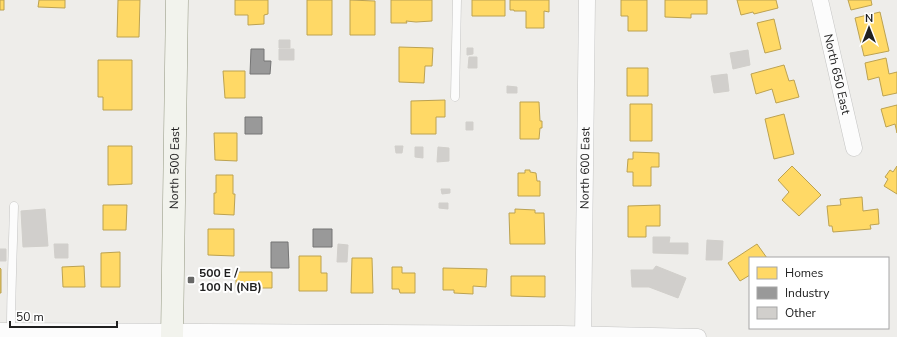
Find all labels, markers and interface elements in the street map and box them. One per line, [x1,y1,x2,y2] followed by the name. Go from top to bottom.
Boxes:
[849,8,889,48] north arrow
[865,11,873,26] text: N
[820,32,854,117] street label: North 650 East
[166,126,183,209] street label: North 500 East
[577,126,594,209] street label: North 600 East
[749,257,889,329] legend
[199,265,262,295] place label: 500 E / 100 N (NB)
[785,265,823,281] text: Homes
[186,275,196,285] marker: 500 E / 100 N (NB)
[785,285,830,301] text: Industry
[10,303,117,329] scale bar
[785,305,817,321] text: Other
[16,309,44,325] text: 50 m

